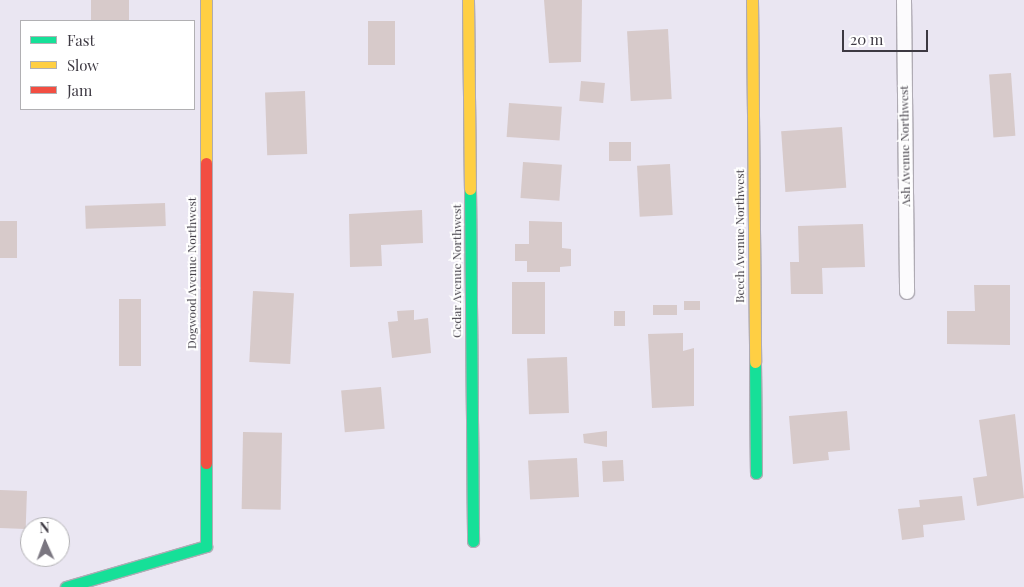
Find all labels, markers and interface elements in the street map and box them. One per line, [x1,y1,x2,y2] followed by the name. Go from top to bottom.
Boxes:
[20,20,195,110] legend
[844,20,930,52] scale bar
[850,29,883,49] text: 20 m
[67,30,95,50] text: Fast
[67,55,99,75] text: Slow
[67,80,92,100] text: Jam
[897,85,913,207] street label: Ash Avenue Northwest
[733,169,747,303] street label: Beech Avenue Northwest
[185,197,199,349] street label: Dogwood Avenue Northwest
[450,204,464,338] street label: Cedar Avenue Northwest
[20,517,70,567] north arrow
[39,518,50,537] text: N

